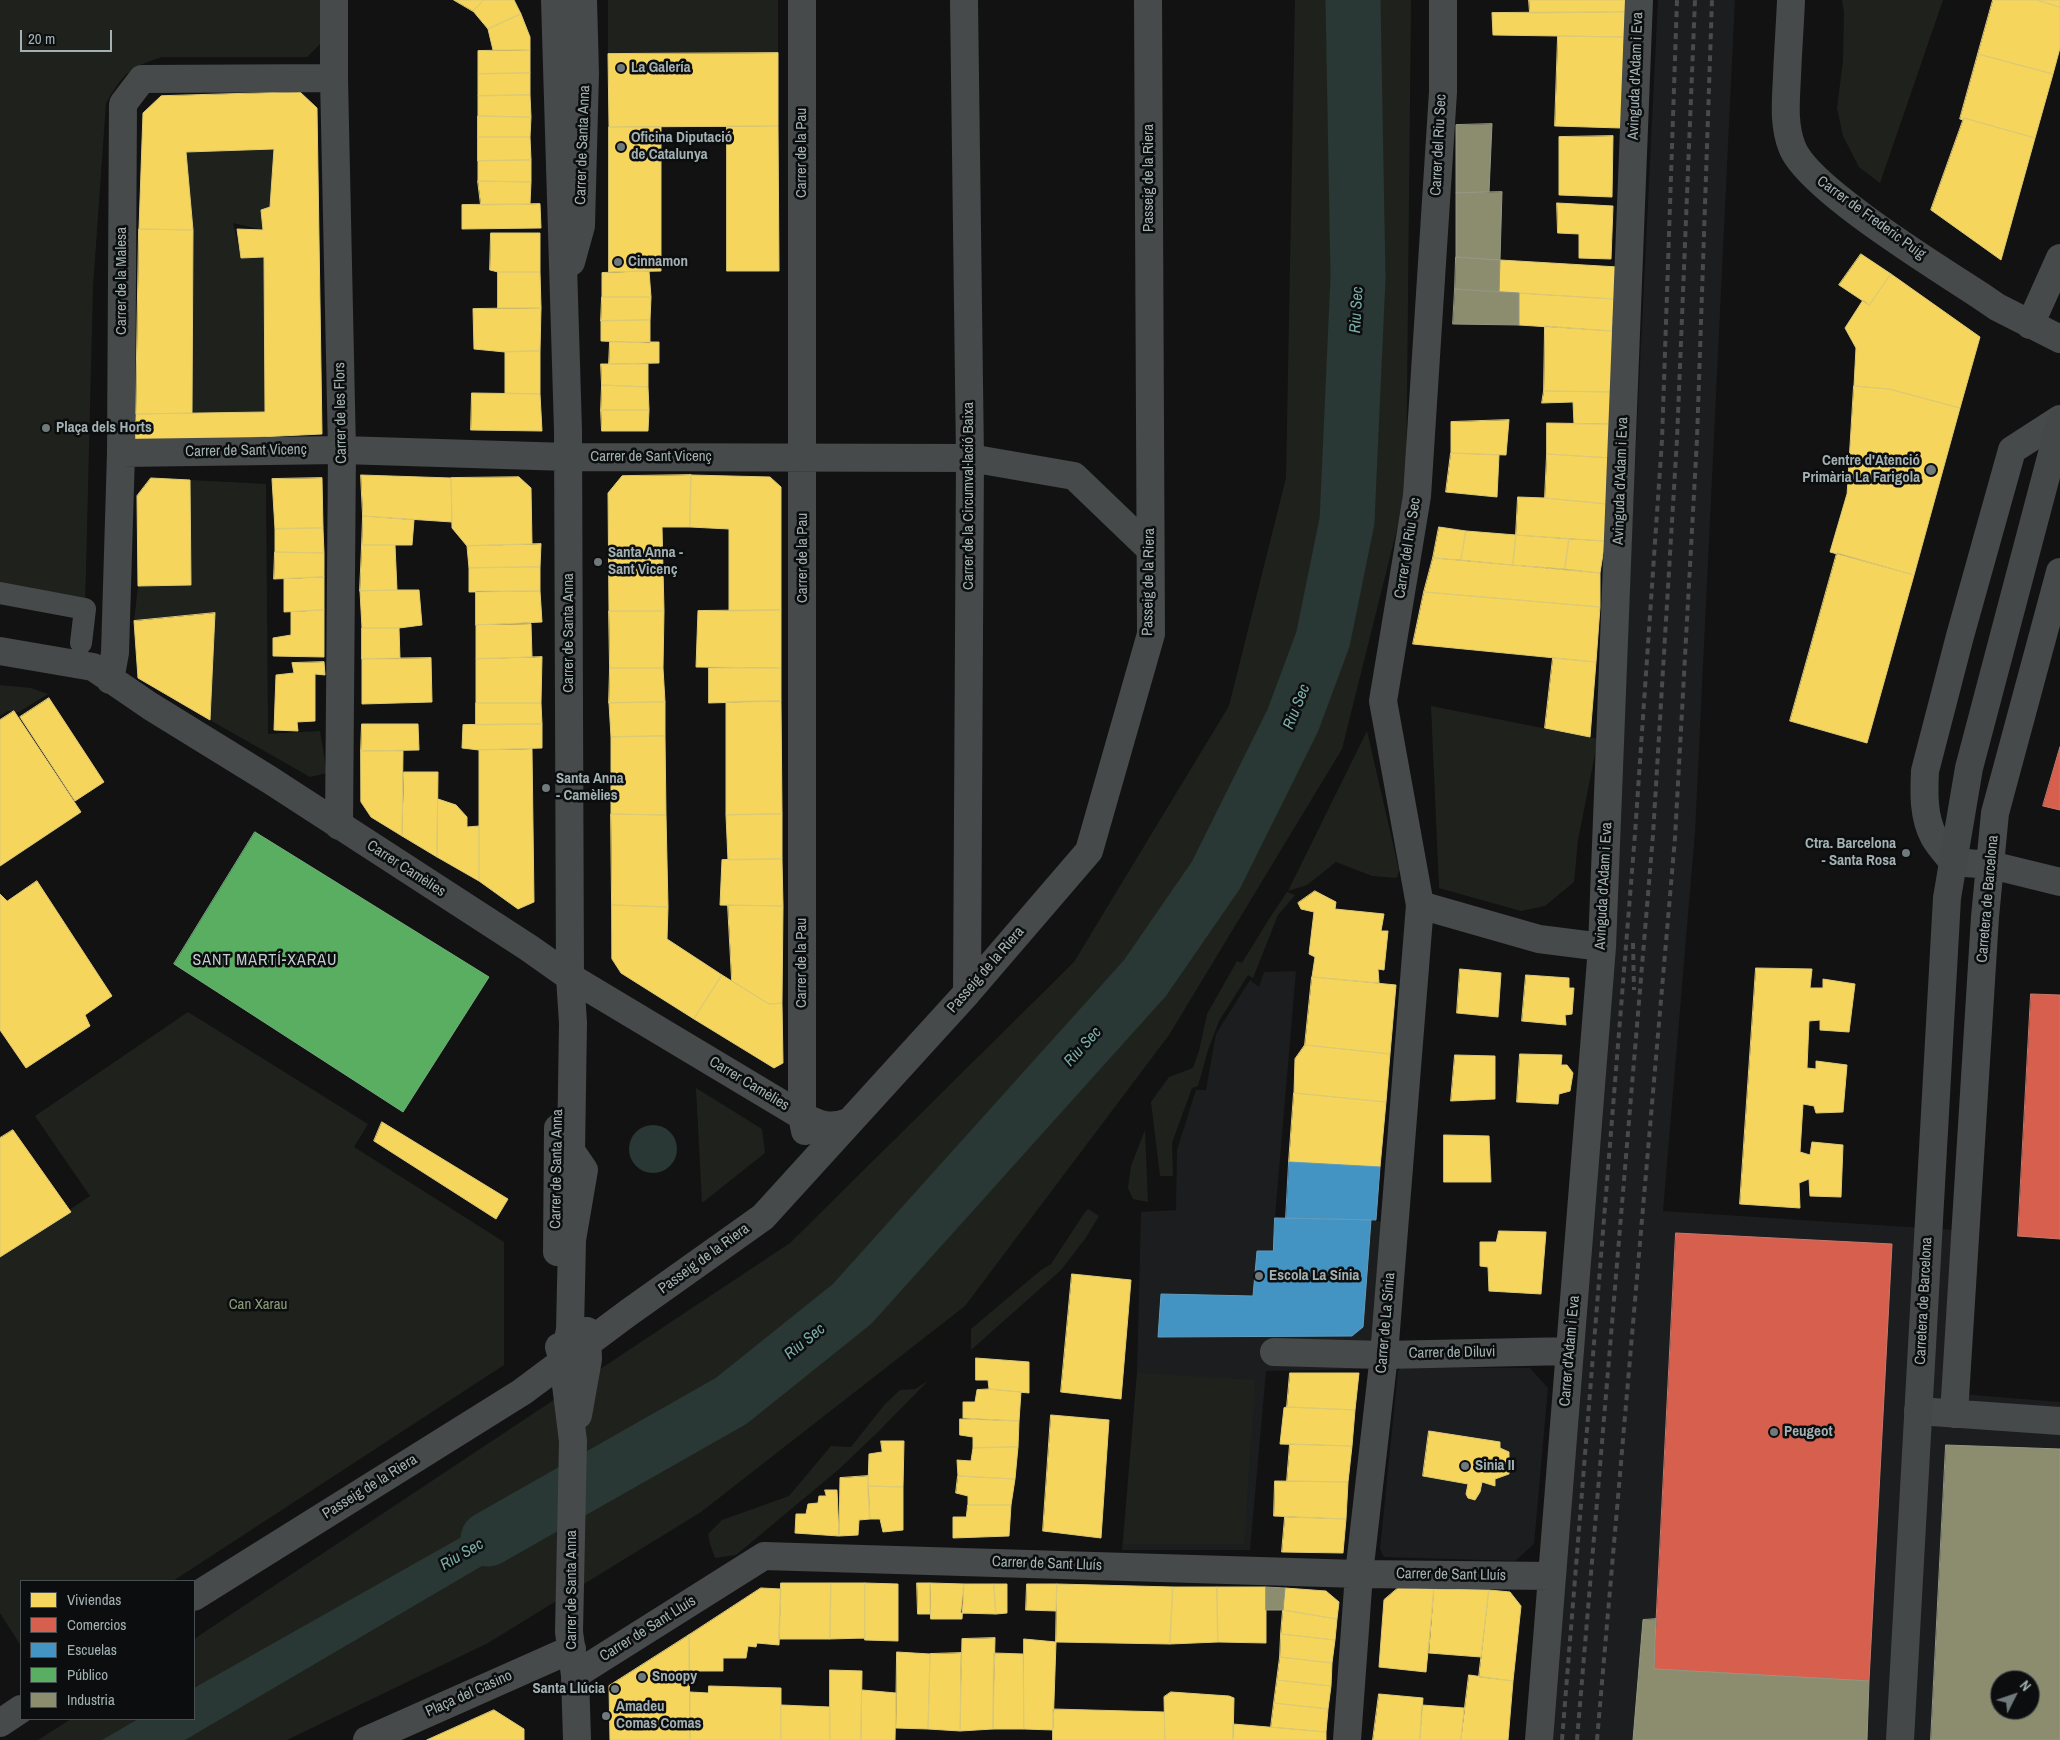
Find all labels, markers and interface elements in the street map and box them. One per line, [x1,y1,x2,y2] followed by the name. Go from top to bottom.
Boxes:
[1625,12,1647,140] street label: Avinguda d'Adam i Eva
[22,20,115,52] scale bar
[28,28,55,49] text: 20 m
[631,59,690,77] place label: La Galería
[615,62,627,74] marker: La Galería
[572,85,594,205] street label: Carrer de Santa Anna
[1427,94,1451,196] street label: Carrer del Riu Sec
[793,108,811,198] street label: Carrer de la Pau
[1140,124,1158,232] street label: Passeig de la Riera
[631,129,732,164] place label: Oficina Diputació de Catalunya
[615,141,627,153] marker: Oficina Diputació de Catalunya
[1813,173,1929,263] street label: Carrer de Frederic Puig
[113,227,131,335] street label: Carrer de la Malesa
[628,253,688,271] place label: Cinnamon
[612,256,624,268] marker: Cinnamon
[1346,286,1368,334] water label: Riu Sec
[331,362,351,464] street label: Carrer de les Flors
[960,402,978,590] street label: Carrer de la Circumval·lació Baixa
[1610,417,1632,545] street label: Avinguda d'Adam i Eva
[56,419,152,437] place label: Plaça dels Horts
[40,422,52,434] marker: Plaça dels Horts
[185,441,307,461] street label: Carrer de Sant Vicenç
[590,448,712,466] street label: Carrer de Sant Vicenç
[1802,452,1920,487] place label: Centre d'Atenció Primària La Farigola
[1924,463,1938,477] marker: Centre d'Atenció Primària La Farigola
[1391,496,1425,600] street label: Carrer del Riu Sec
[794,513,812,603] street label: Carrer de la Pau
[1139,528,1159,636] street label: Passeig de la Riera
[608,544,683,579] place label: Santa Anna - Sant Vicenç
[592,556,604,568] marker: Santa Anna - Sant Vicenç
[560,573,578,693] street label: Carrer de Santa Anna
[1279,682,1315,732] water label: Riu Sec
[556,770,624,805] place label: Santa Anna - Camèlies
[540,782,552,794] marker: Santa Anna - Camèlies
[1592,822,1616,950] street label: Avinguda d'Adam i Eva
[1805,835,1896,870] place label: Ctra. Barcelona - Santa Rosa
[1973,835,2003,963] street label: Carretera de Barcelona
[363,837,449,901] street label: Carrer Camèlies
[1900,847,1912,859] marker: Ctra. Barcelona - Santa Rosa
[793,918,811,1008] street label: Carrer de la Pau
[944,923,1028,1017] street label: Passeig de la Riera
[191,951,339,971] district label: SANT MARTÍ-XARAU
[1060,1023,1106,1071] water label: Riu Sec
[706,1053,792,1115] street label: Carrer Camèlies
[547,1109,567,1229] street label: Carrer de Santa Anna
[655,1220,753,1298] street label: Passeig de la Riera
[1912,1237,1936,1365] street label: Carretera de Barcelona
[1269,1267,1359,1285] place label: Escola La Sínia
[1253,1270,1265,1282] marker: Escola La Sínia
[1373,1272,1399,1374] street label: Carrer de La Sínia
[1556,1295,1584,1407] street label: Carrer d'Adam i Eva
[229,1296,287,1314] park label: Can Xarau
[781,1320,829,1364] water label: Riu Sec
[1408,1343,1496,1363] street label: Carrer de Diluvi
[1784,1423,1833,1441] place label: Peugeot
[1768,1426,1780,1438] marker: Peugeot
[319,1451,421,1523] street label: Passeig de la Riera
[1475,1457,1515,1475] place label: Sinia II
[1459,1460,1471,1472] marker: Sinia II
[563,1530,581,1650] street label: Carrer de Santa Anna
[437,1535,487,1575] water label: Riu Sec
[992,1553,1102,1575] street label: Carrer de Sant Lluís
[1396,1565,1506,1585] street label: Carrer de Sant Lluís
[20,1580,195,1720] legend
[67,1589,122,1610] text: Viviendas
[597,1592,699,1666] street label: Carrer de Sant Lluís
[67,1614,126,1635] text: Comercios
[67,1639,117,1660] text: Escuelas
[67,1664,108,1685] text: Público
[423,1667,515,1721] street label: Plaça del Casino
[652,1668,697,1686] place label: Snoopy
[1990,1670,2040,1720] north arrow
[636,1671,648,1683] marker: Snoopy
[2016,1677,2035,1695] text: N
[533,1680,605,1698] place label: Santa Llúcia
[609,1683,621,1695] marker: Santa Llúcia
[67,1689,115,1710] text: Industria
[616,1698,701,1733] place label: Amadeu Comas Comas
[600,1710,612,1722] marker: Amadeu Comas Comas

